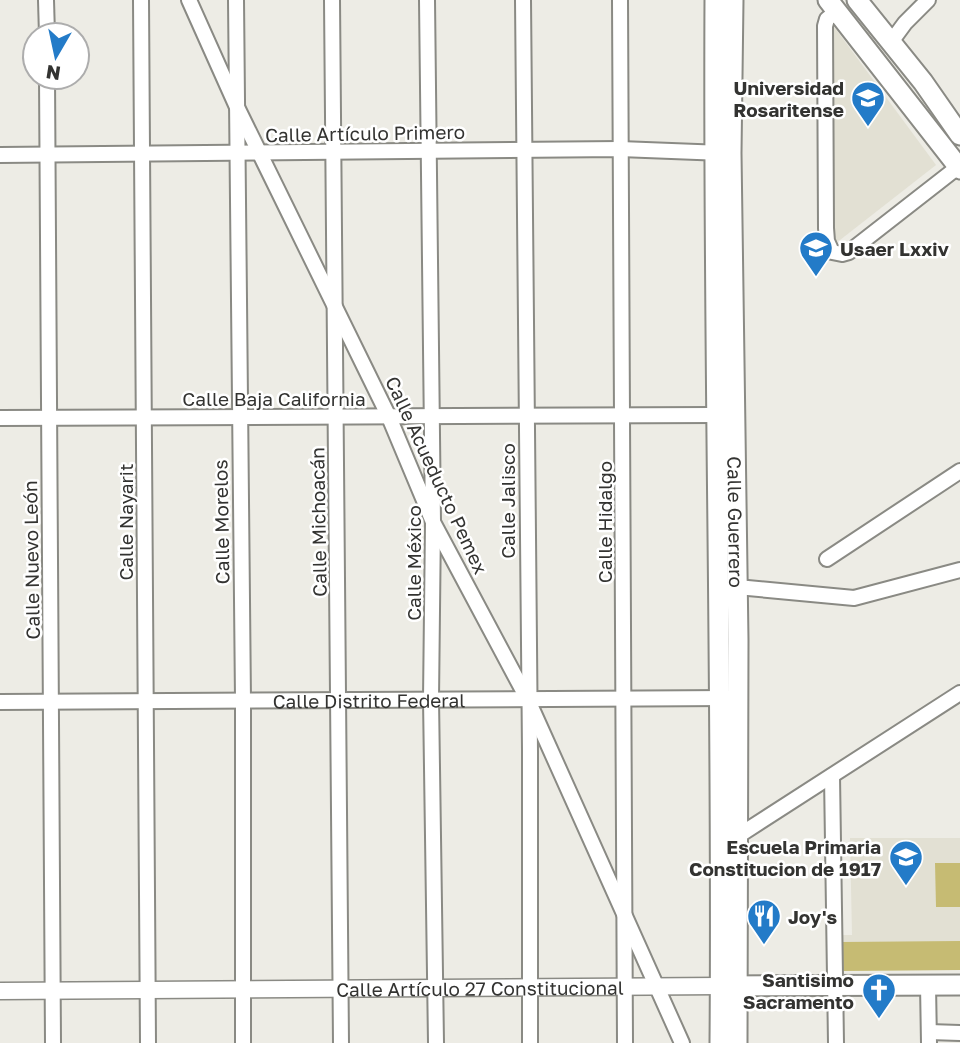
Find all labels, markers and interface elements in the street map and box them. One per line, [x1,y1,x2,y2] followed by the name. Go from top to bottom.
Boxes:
[21,21,91,91] north arrow
[44,61,62,86] text: N
[733,76,844,121] place label: Universidad Rosaritense
[849,79,887,128] school or university icon: Universidad Rosaritense
[265,120,465,146] street label: Calle Artículo Primero
[797,229,835,278] school or university icon: Usaer Lxxiv
[840,237,949,260] place label: Usaer Lxxiv
[381,373,493,577] street label: Calle Acueducto Pemex
[182,387,366,410] street label: Calle Baja California
[496,443,519,559] street label: Calle Jalisco
[305,447,331,597] street label: Calle Michoacán
[724,456,749,588] street label: Calle Guerrero
[208,459,234,585] street label: Calle Morelos
[593,461,616,583] street label: Calle Hidalgo
[114,463,137,581] street label: Calle Nayarit
[18,480,44,640] street label: Calle Nuevo León
[402,505,425,621] street label: Calle México
[273,688,465,712] street label: Calle Distrito Federal
[689,835,881,880] place label: Escuela Primaria Constitucion de 1917
[887,838,925,887] school or university icon: Escuela Primaria Constitucion de 1917
[745,897,783,946] restaurant icon: Joy's
[788,905,837,928] place label: Joy's
[743,968,854,1013] place label: Santisimo Sacramento
[860,971,898,1020] church icon: Santisimo Sacramento
[336,975,624,1000] street label: Calle Artículo 27 Constitucional

